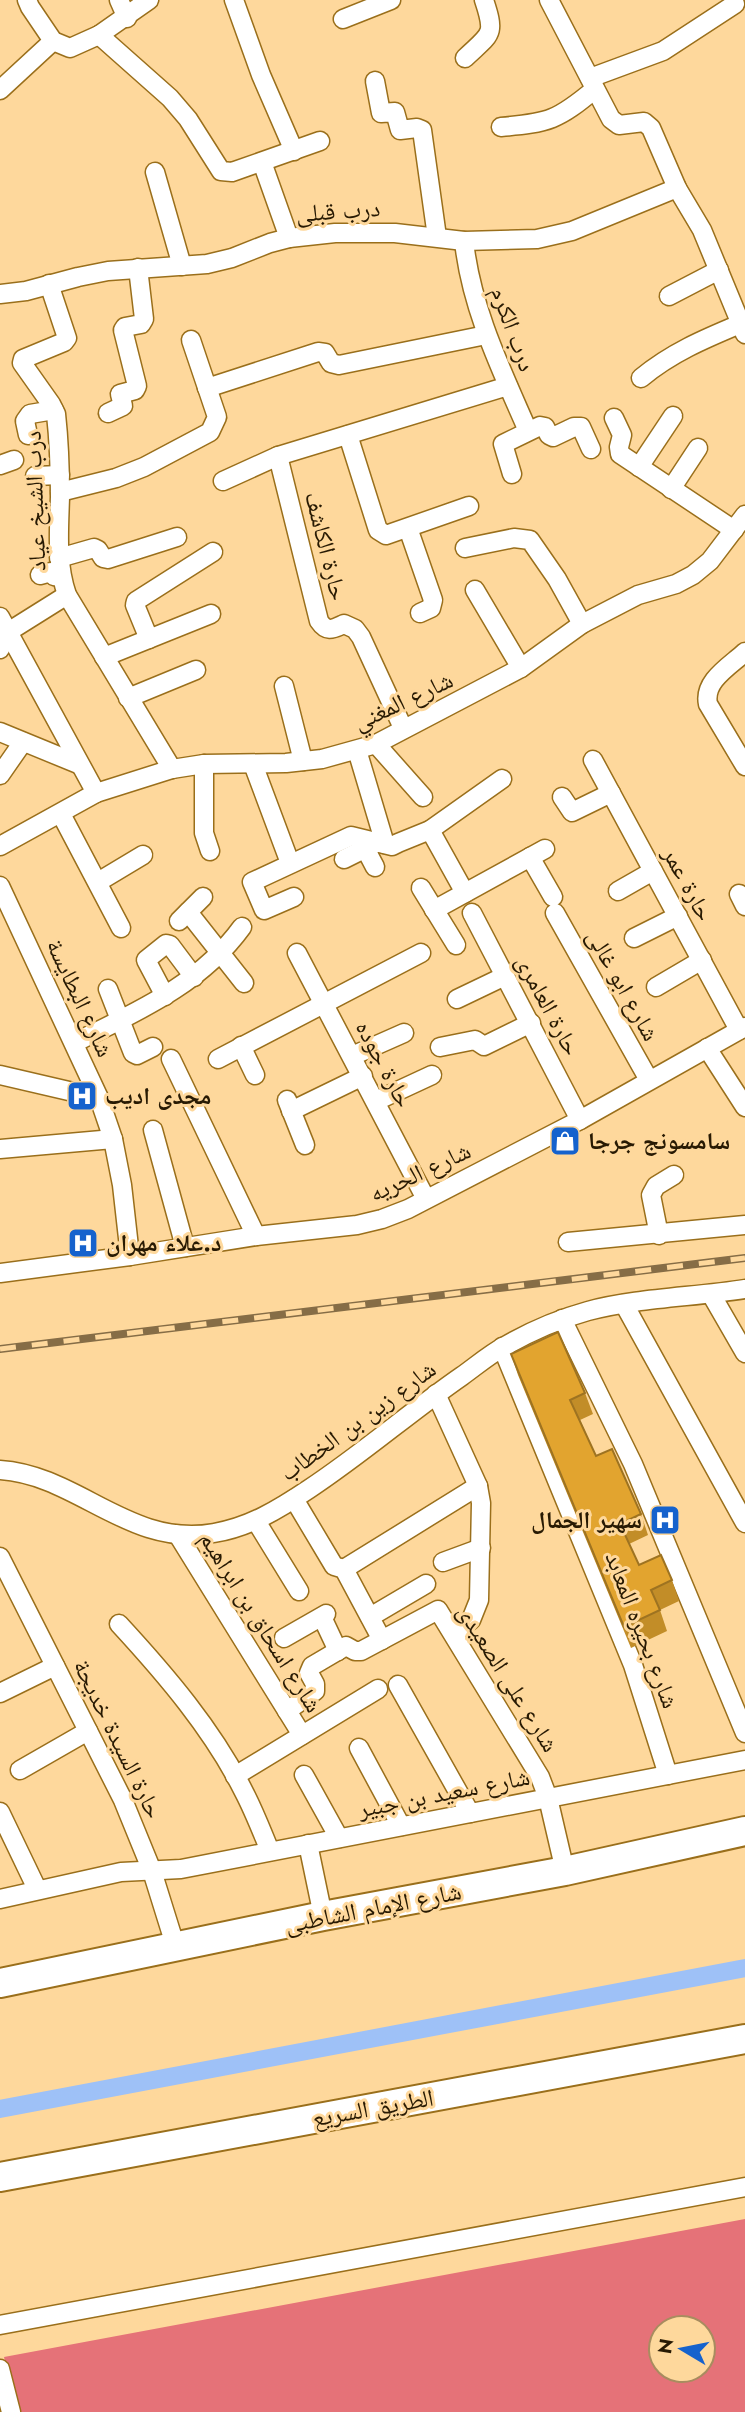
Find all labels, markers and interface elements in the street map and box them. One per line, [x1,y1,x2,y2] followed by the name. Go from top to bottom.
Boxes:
[295,190,381,231] street label: درب قبلى
[482,281,545,376] street label: درب الكرم
[15,430,54,572] street label: درب الشيخ عياد
[296,488,357,604] street label: حارة الكاشف
[347,662,460,741] street label: شارع المغني
[654,840,723,927] street label: حارة عمر
[578,922,669,1047] street label: شارع ابو غالى
[38,933,123,1063] street label: شارع البطايسة
[507,948,590,1061] street label: حارة العامرى
[347,1014,422,1113] street label: حارة جوده
[105,1078,211,1113] place label: مجدى اديب
[65,1079,99,1113] hospital icon: مجدى اديب
[588,1123,730,1158] place label: سامسونج جرجا
[548,1124,582,1158] shop icon: سامسونج جرجا
[363,1133,476,1210] street label: شارع الحريه
[106,1225,221,1260] place label: د.علاء مهران
[66,1226,100,1260] hospital icon: د.علاء مهران
[272,1352,443,1489] street label: شارع زين بن الخطاب
[531,1502,642,1537] place label: سهير الجمال
[648,1503,682,1537] hospital icon: سهير الجمال
[191,1524,331,1719] street label: شارع اسحاق بن ابراهيم
[596,1546,688,1713] street label: شارع بحيره المعابد
[449,1597,568,1759] street label: شارع على الصعيدى
[65,1653,172,1824] street label: حارة السيدة خديجة
[354,1759,533,1826] street label: شارع سعيد بن جبير
[282,1873,464,1942] street label: شارع الإمام الشاطبى
[310,2080,436,2135] street label: الطريق السريع
[647,2314,717,2384] north arrow
[651,2336,680,2356] text: N

